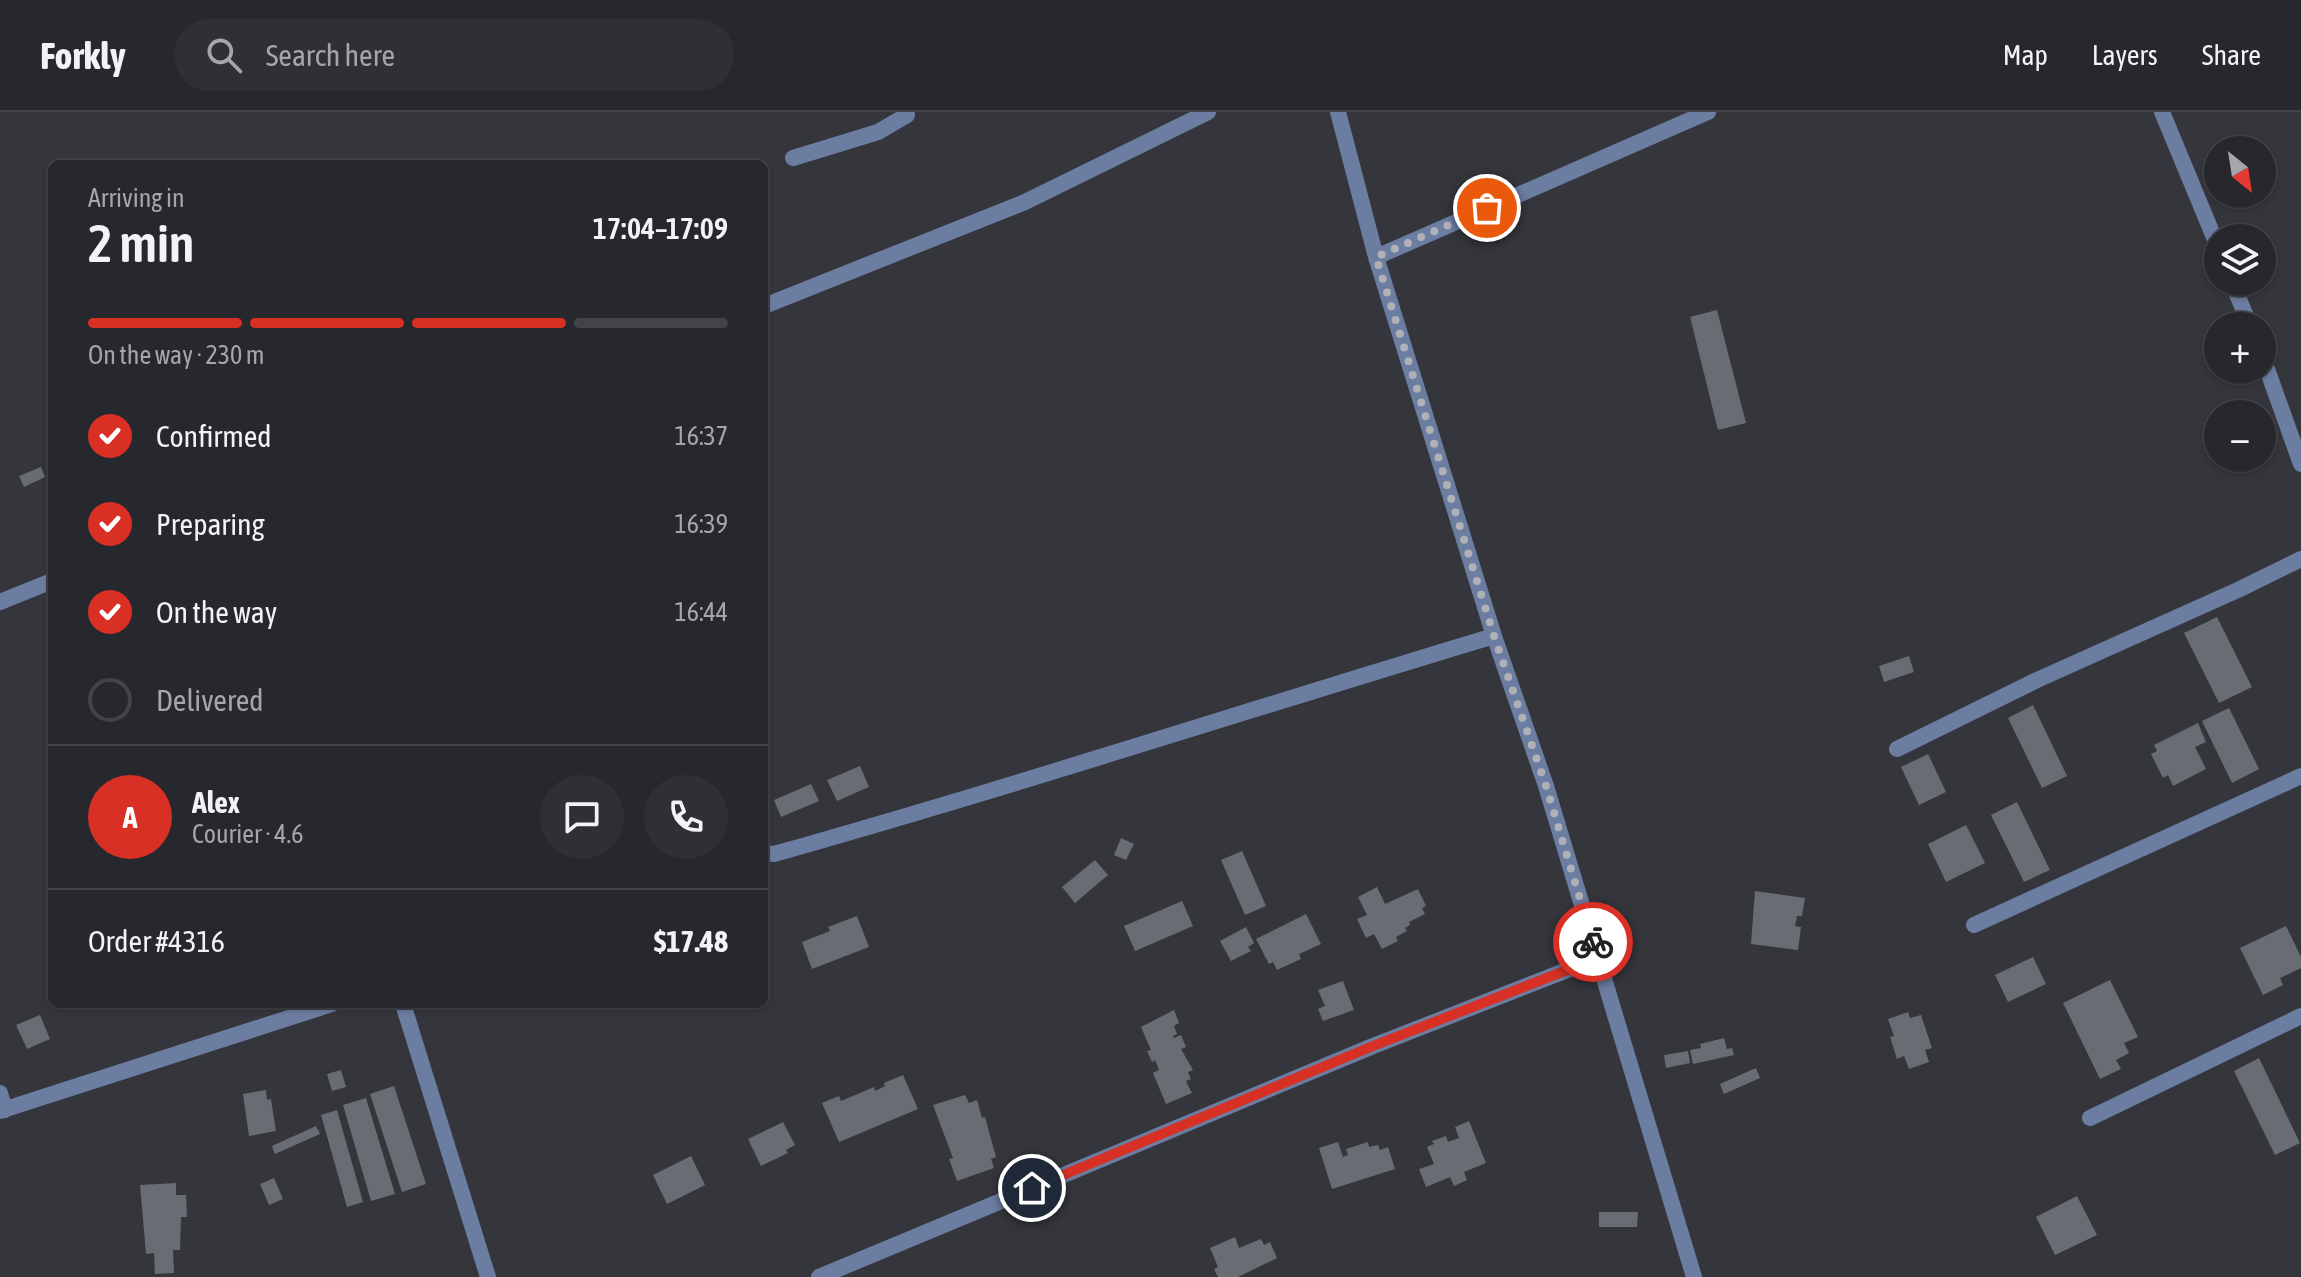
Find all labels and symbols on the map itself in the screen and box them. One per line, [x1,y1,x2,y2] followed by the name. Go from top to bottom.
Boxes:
[2204,136,2276,208] north arrow
[1453,174,1521,242] pin
[1553,902,1633,982] courier
[998,1154,1066,1222] pin

